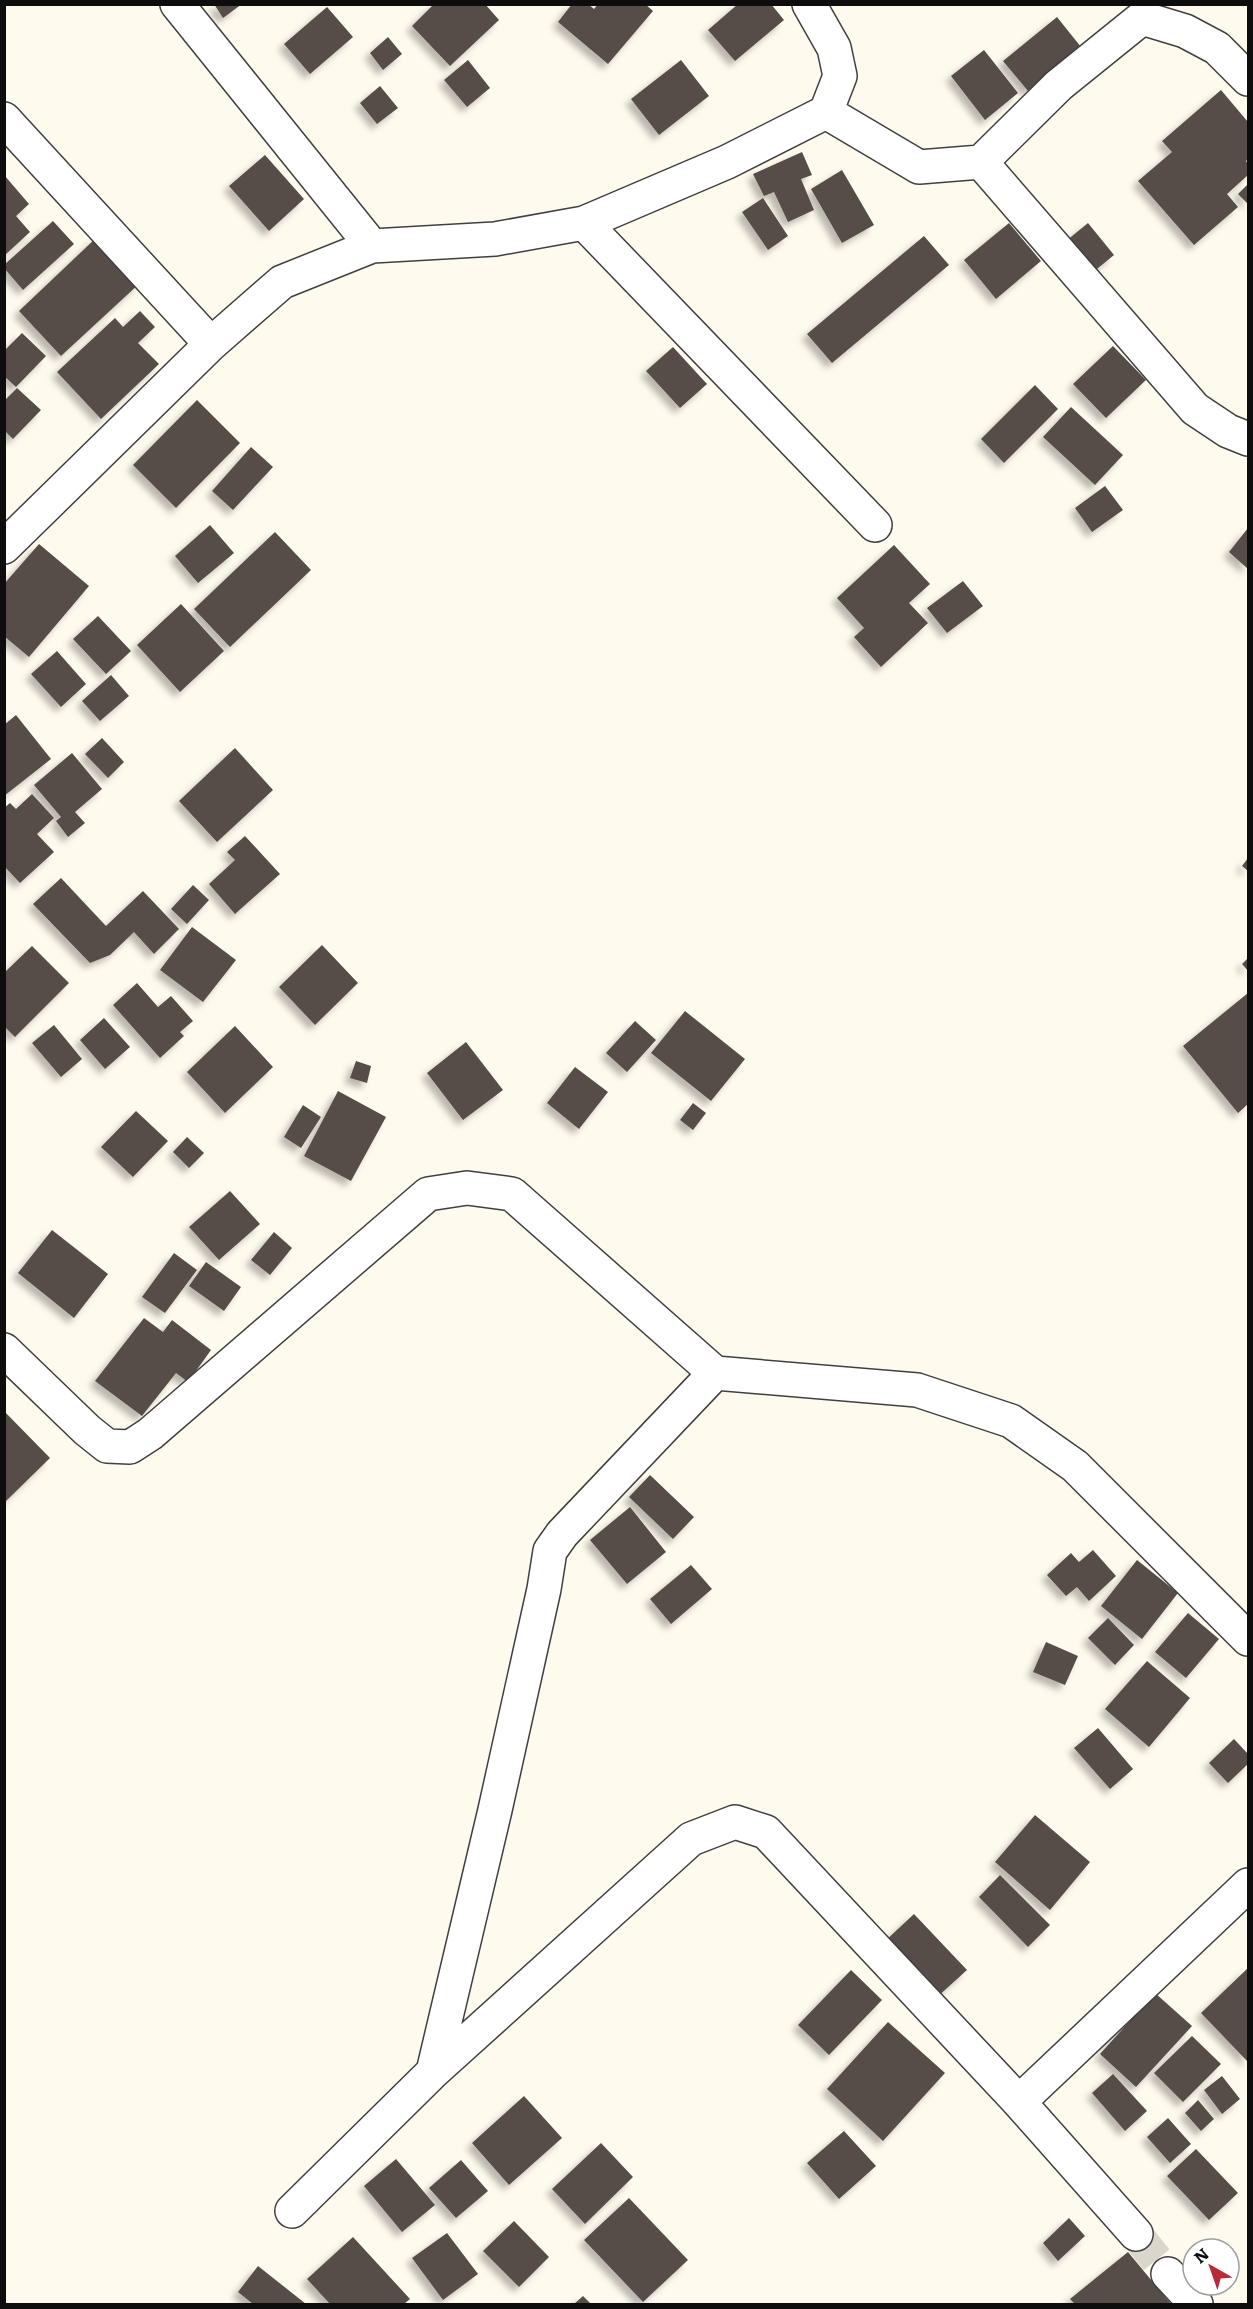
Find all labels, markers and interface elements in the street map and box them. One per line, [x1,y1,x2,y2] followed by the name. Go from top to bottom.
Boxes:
[1181,2237,1241,2297] north arrow
[1188,2241,1214,2268] text: N

